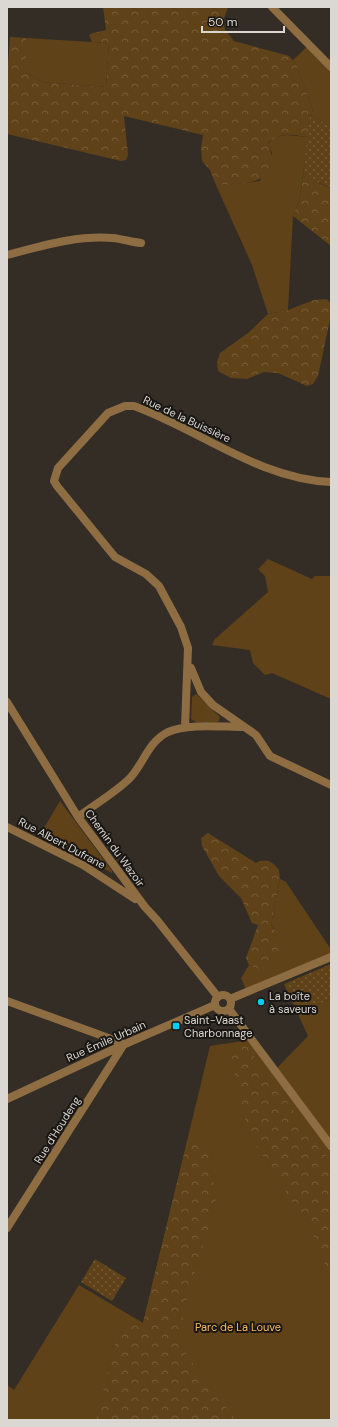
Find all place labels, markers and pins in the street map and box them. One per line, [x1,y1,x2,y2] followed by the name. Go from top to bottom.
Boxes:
[269,989,317,1016] place label: La boîte à saveurs
[256,997,266,1007] marker: La boîte à saveurs
[184,1013,252,1040] place label: Saint-Vaast Charbonnage
[171,1021,181,1031] marker: Saint-Vaast Charbonnage

